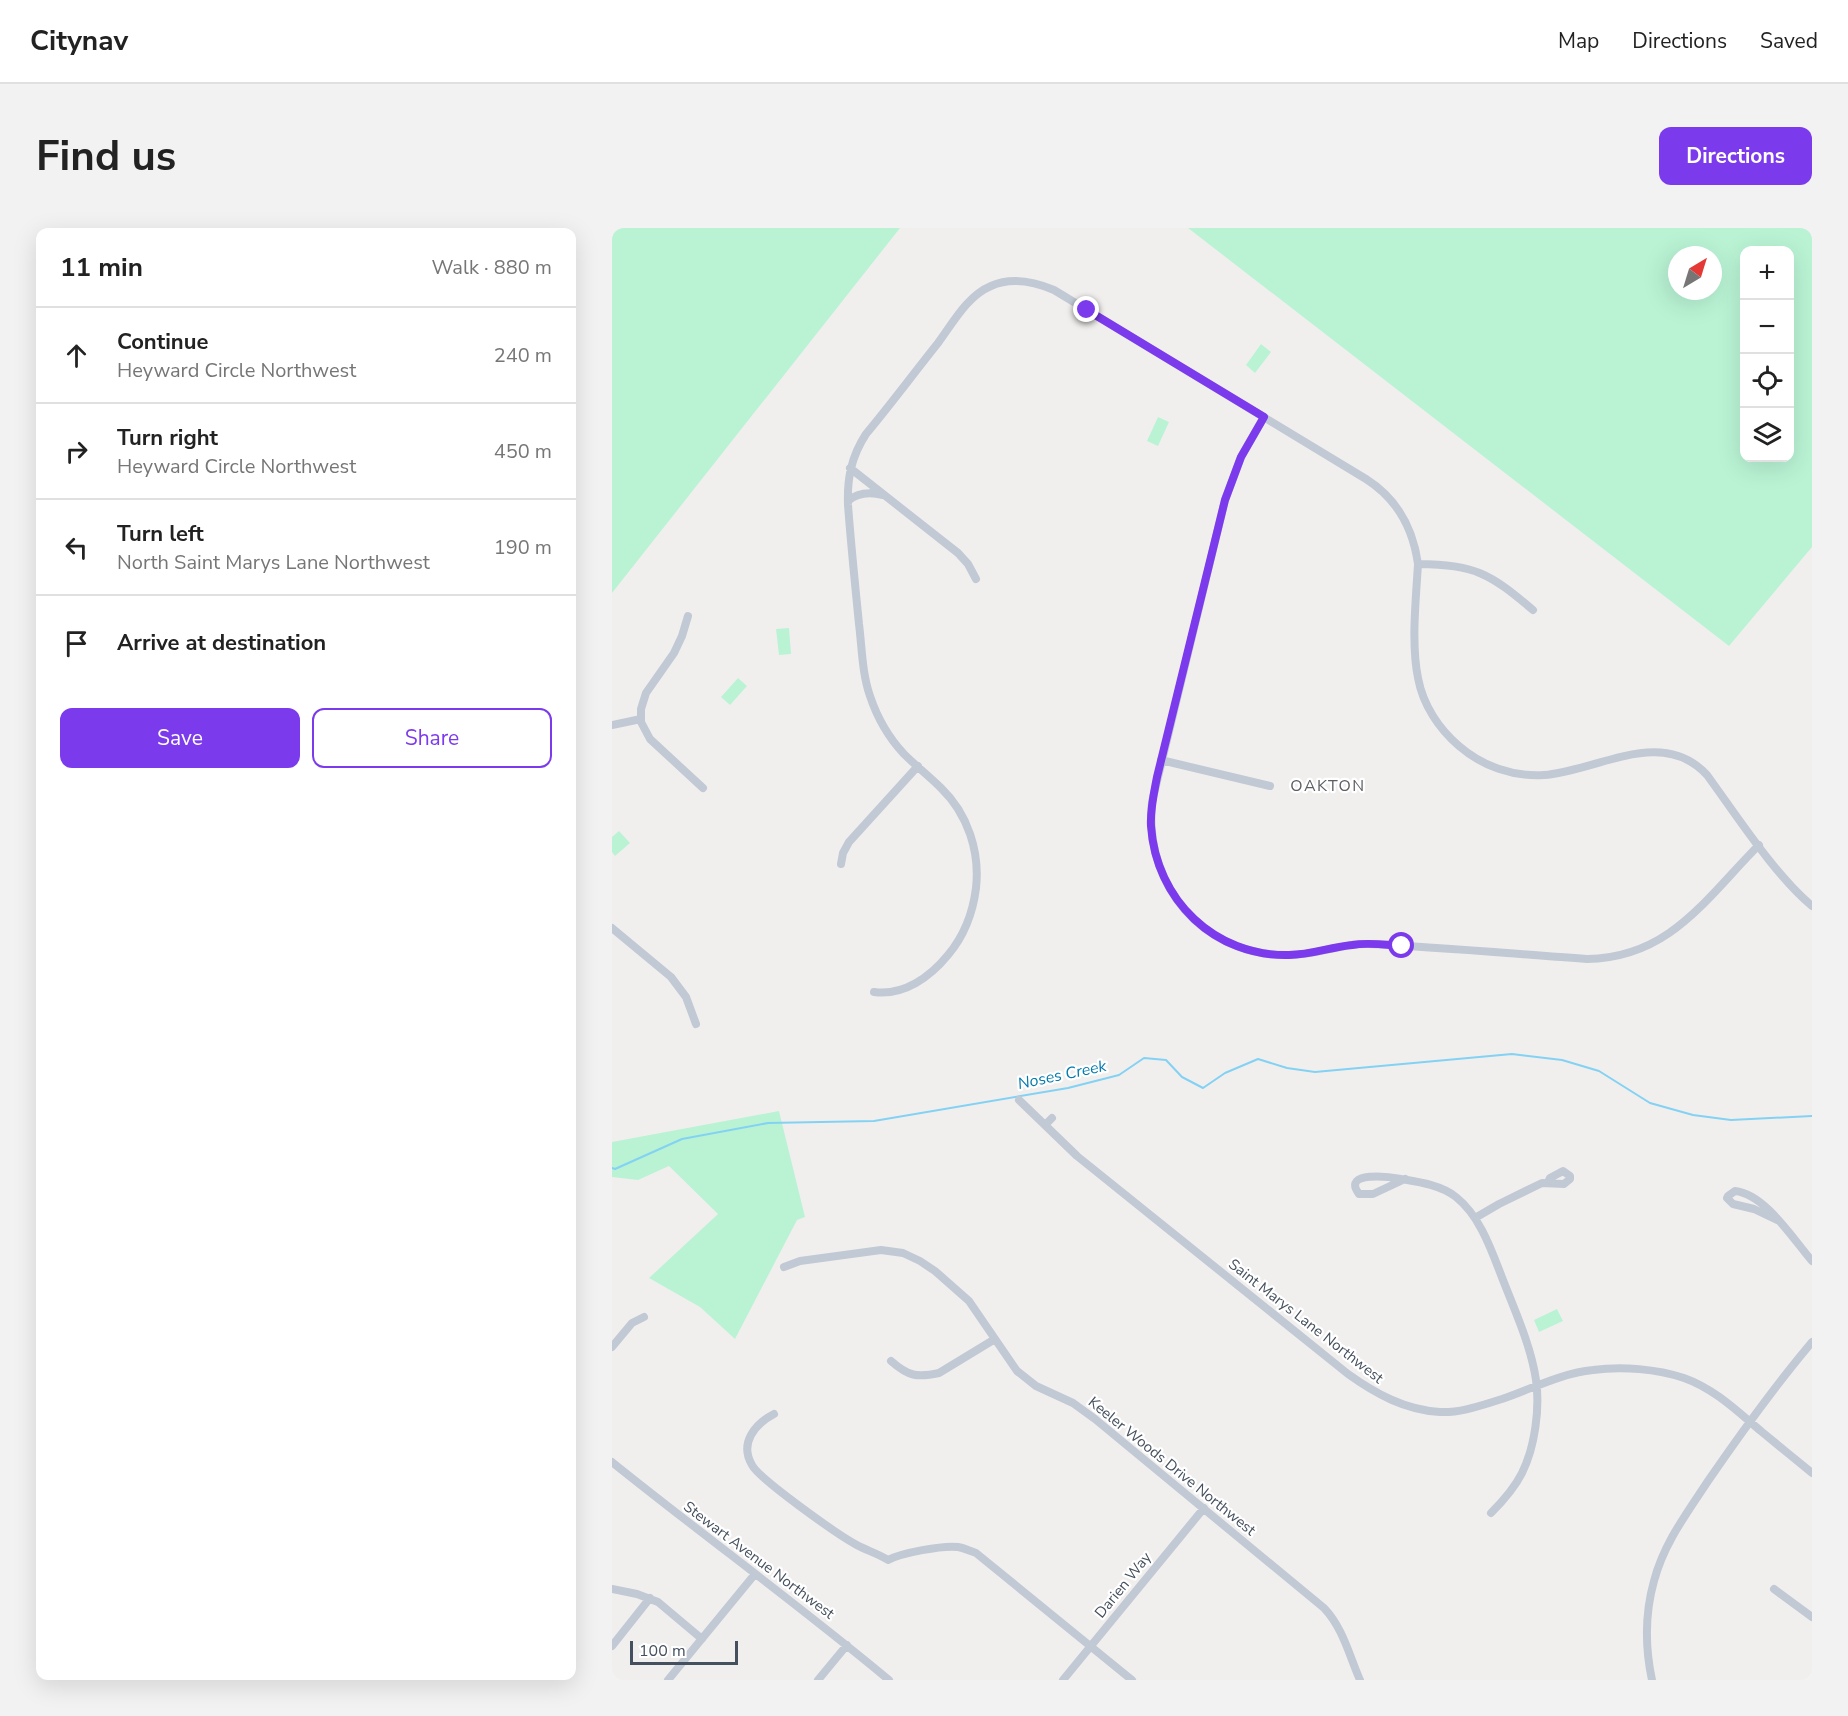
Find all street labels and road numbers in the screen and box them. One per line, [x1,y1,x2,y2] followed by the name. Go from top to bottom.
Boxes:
[1224,1254,1388,1388] street label: Saint Marys Lane Northwest
[1084,1392,1261,1540] street label: Keeler Woods Drive Northwest
[679,1497,839,1624] street label: Stewart Avenue Northwest
[1090,1548,1156,1622] street label: Darien Way

